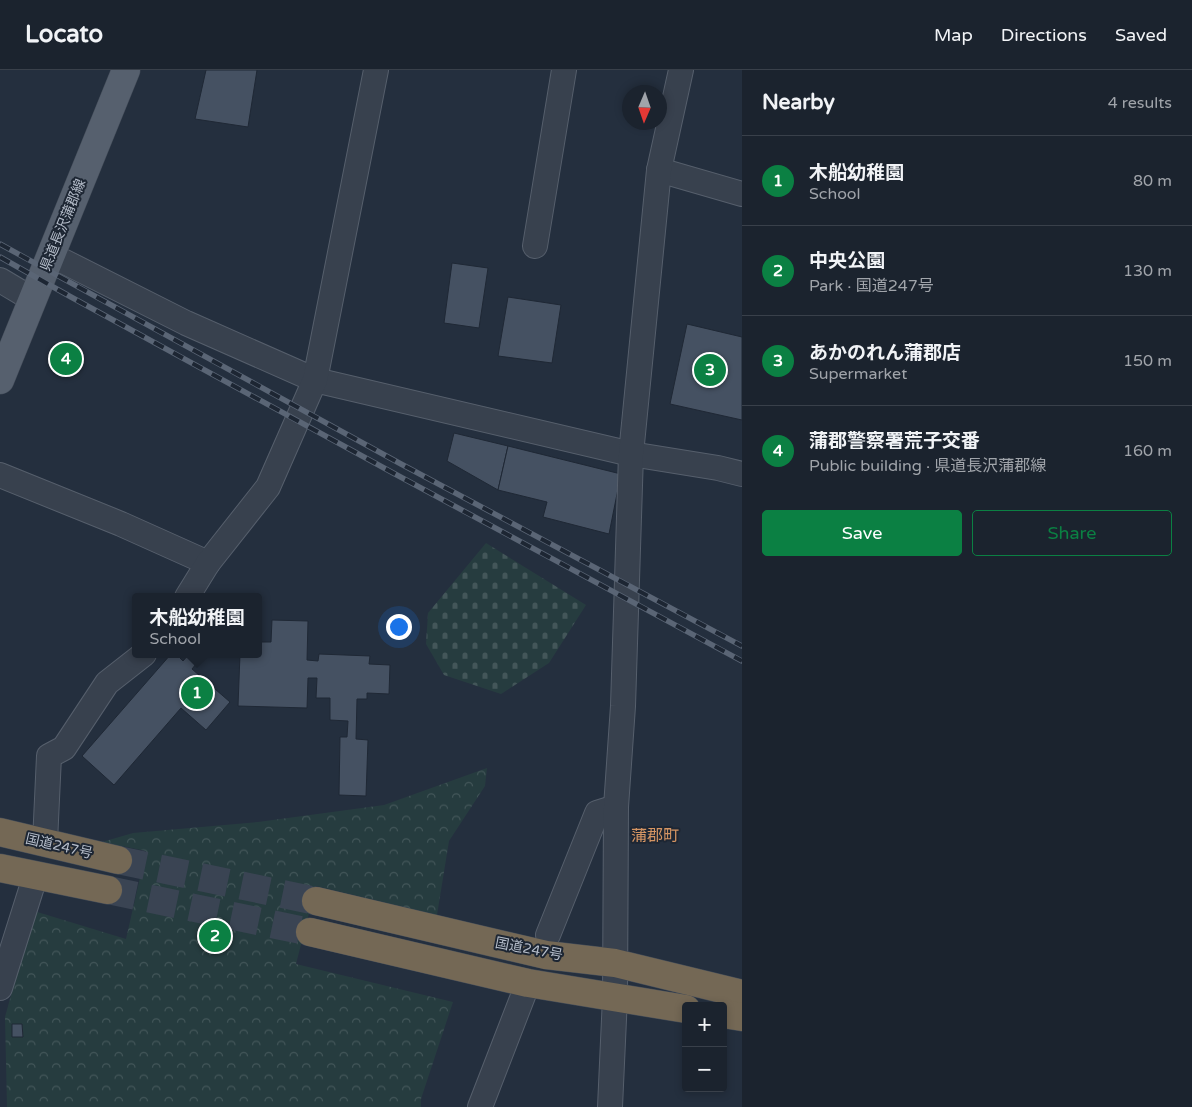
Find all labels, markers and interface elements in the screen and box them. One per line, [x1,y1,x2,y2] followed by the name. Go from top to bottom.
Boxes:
[25,20,103,49] text: Locato
[934,24,973,46] text: Map
[1001,24,1087,46] text: Directions
[1115,24,1167,46] text: Saved
[622,85,667,130] north arrow
[762,90,835,115] text: Nearby
[1108,93,1172,113] text: 4 results
[809,162,904,184] text: 木船幼稚園
[773,171,783,191] text: 1
[1133,171,1172,191] text: 80 m
[37,176,89,274] street label: 県道長沢蒲郡線
[809,184,861,204] text: School
[809,250,885,272] text: 中央公園
[773,261,783,281] text: 2
[1123,261,1172,281] text: 130 m
[809,276,934,296] text: Park · 国道247号
[50,340,82,378] pin: 4
[809,342,961,364] text: あかのれん蒲郡店
[694,351,726,389] pin: 3
[773,351,783,371] text: 3
[1123,351,1172,371] text: 150 m
[809,364,907,384] text: Supermarket
[809,430,980,452] text: 蒲郡警察署荒子交番
[773,441,783,461] text: 4
[1123,441,1172,461] text: 160 m
[809,456,1046,476] text: Public building · 県道長沢蒲郡線
[762,510,962,556] button: Save
[972,510,1172,556] button: Share
[132,593,262,658] popup
[149,607,245,629] text: 木船幼稚園
[386,614,412,640] your location
[149,629,201,649] text: School
[181,674,213,712] pin: 1
[631,826,679,846] district label: 蒲郡町
[24,830,94,862] street label: 国道247号
[199,917,231,955] pin: 2
[494,934,564,964] street label: 国道247号
[682,1002,727,1092] map controls
[682,1002,727,1047] button: +
[682,1047,727,1092] button: −

